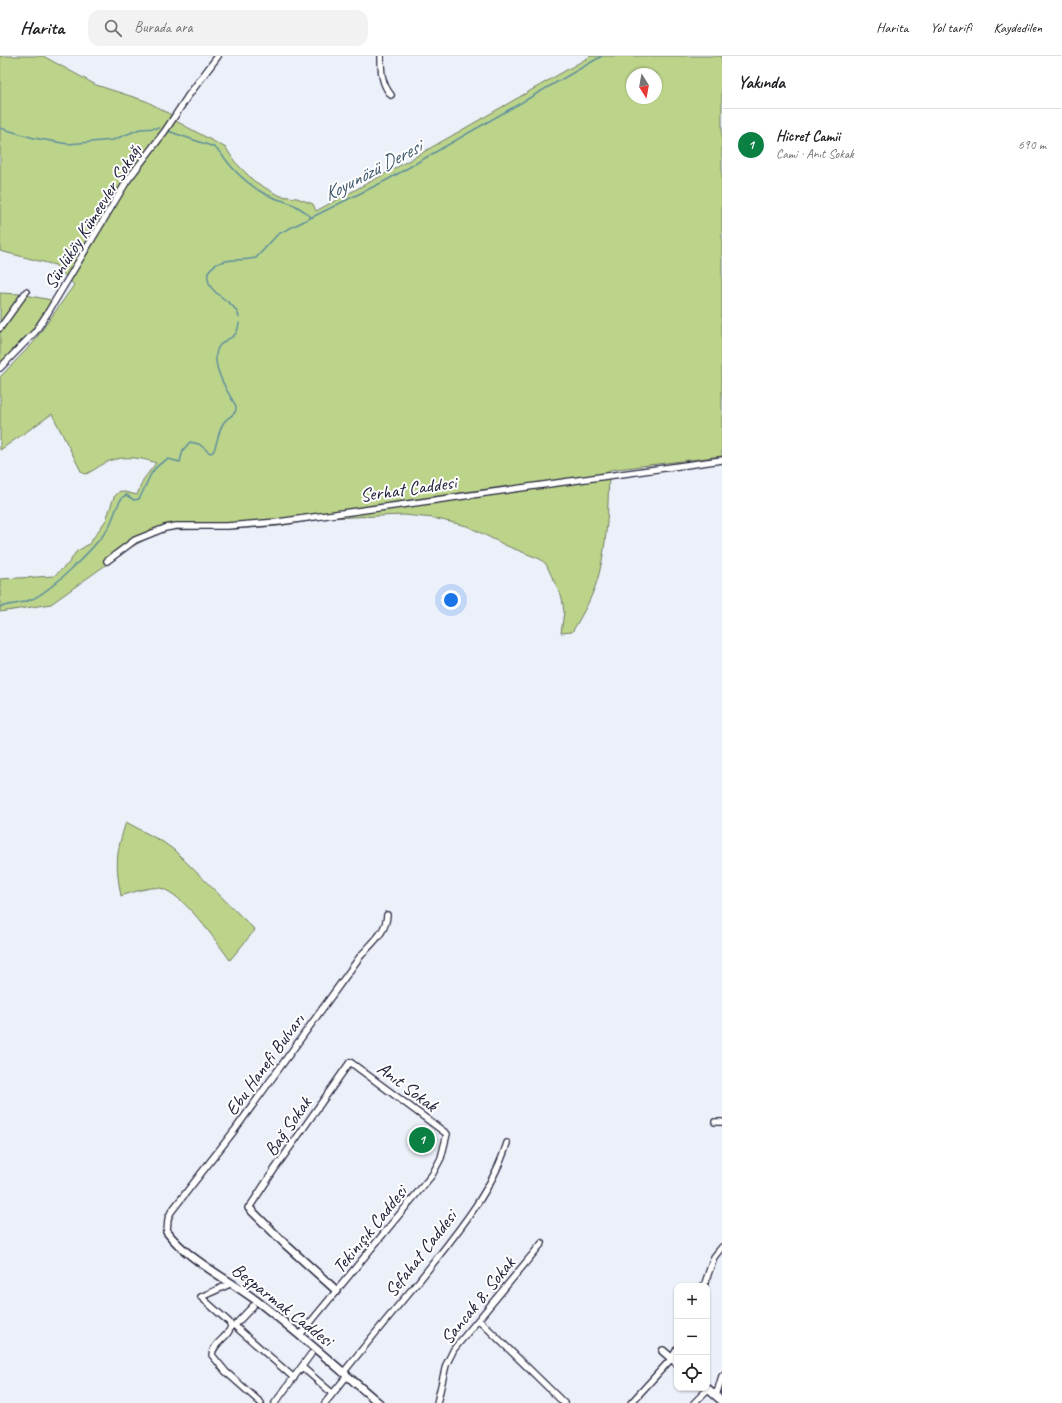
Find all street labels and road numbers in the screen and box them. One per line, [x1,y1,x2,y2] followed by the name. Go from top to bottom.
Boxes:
[38,138,148,294] street label: Sünlüköy Kümeevler Sokağı
[358,470,460,508] street label: Serhat Caddesi
[220,1008,311,1120] street label: Ebu Hanefi Bulvarı
[372,1056,444,1119] street label: Anıt Sokak
[259,1091,317,1161] street label: Bağ Sokak
[327,1179,414,1278] street label: Tekinışık Caddesi
[379,1203,464,1302] street label: Sefahat Caddesi
[435,1251,521,1349] street label: Sancak 8. Sokak
[227,1258,340,1353] street label: Beşparmak Caddesi

